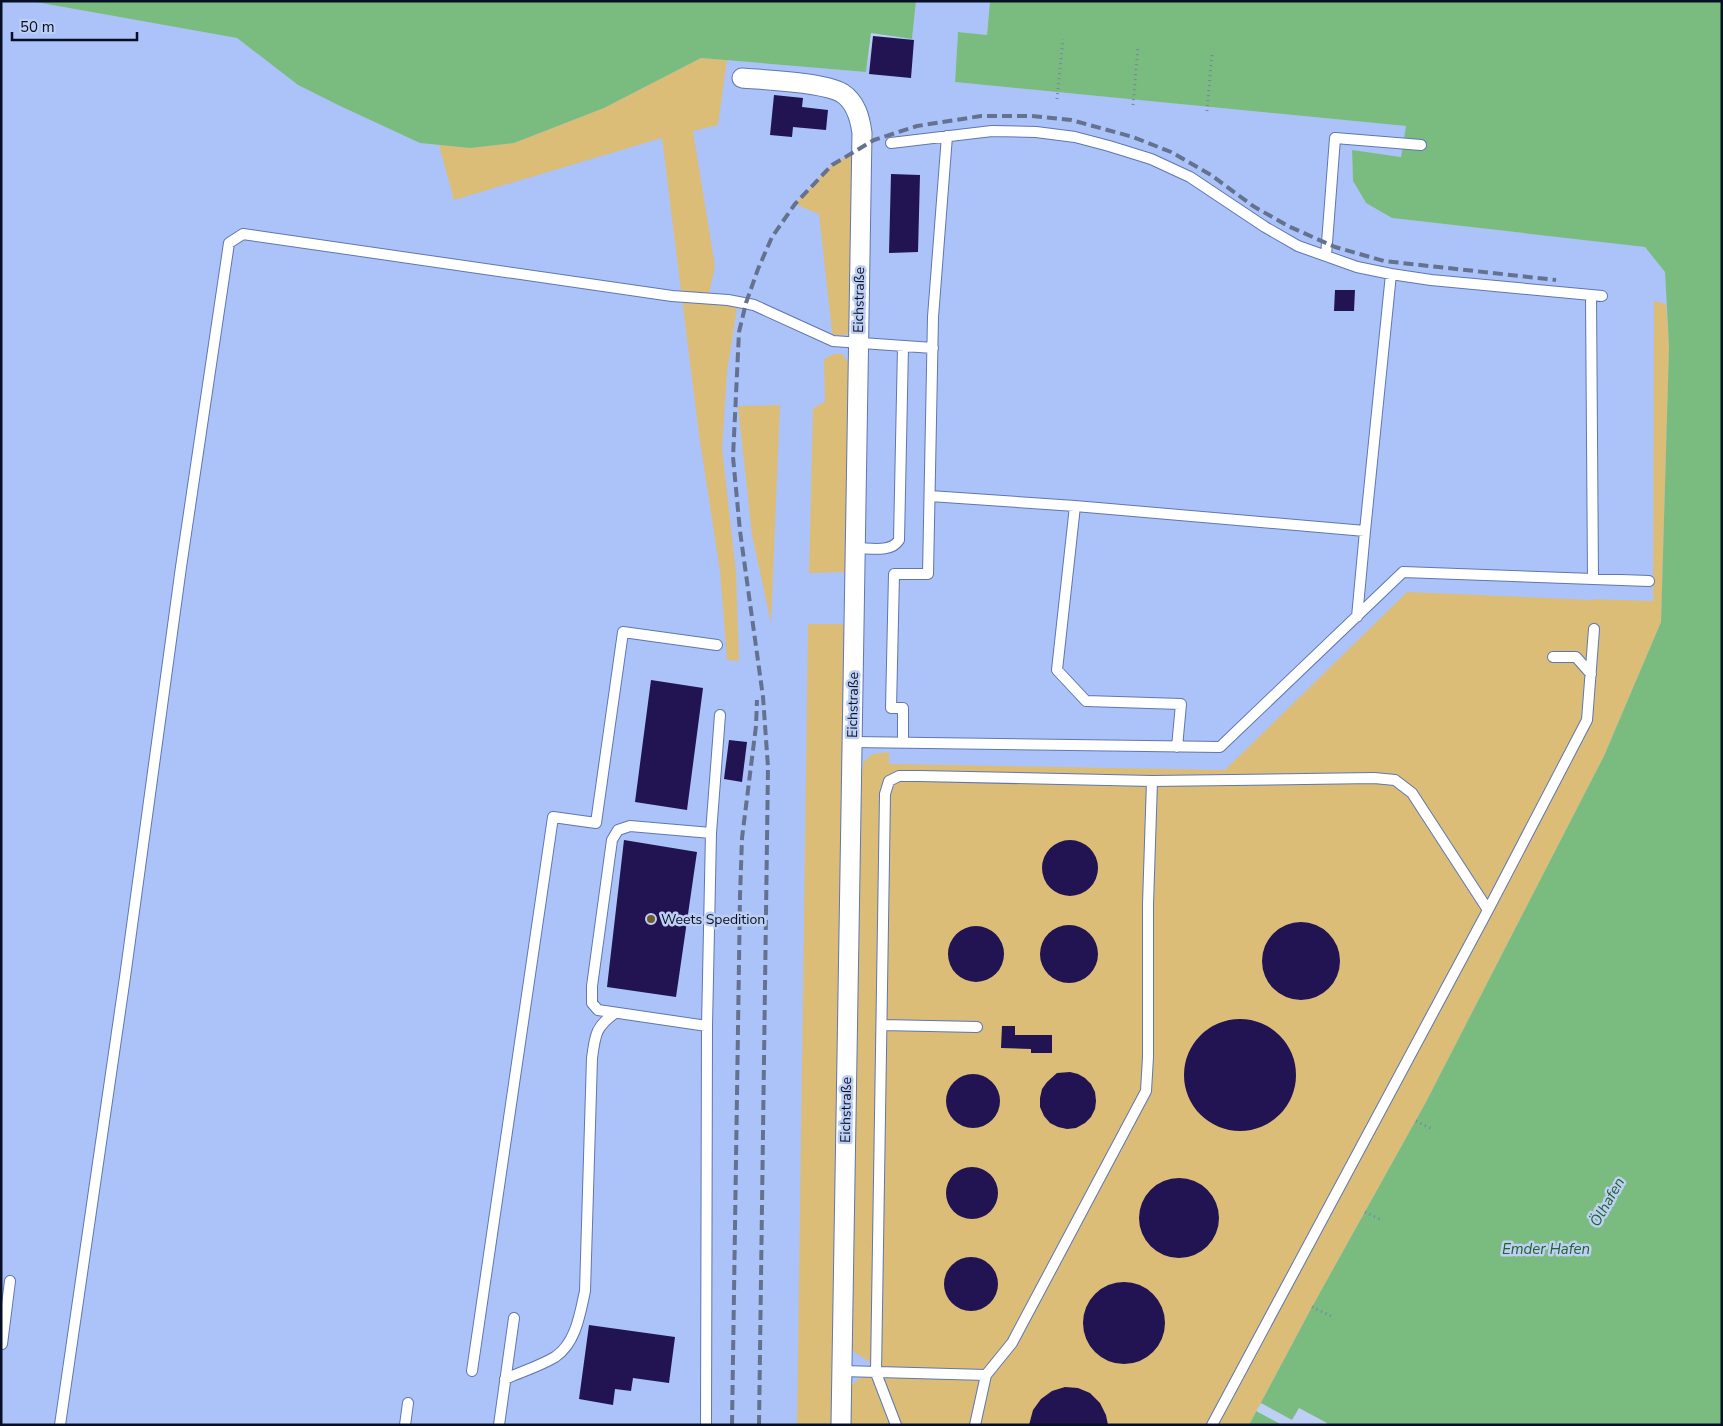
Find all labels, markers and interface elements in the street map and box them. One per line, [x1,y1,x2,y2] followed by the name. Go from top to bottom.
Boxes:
[12,10,138,42] scale bar
[20,17,55,37] text: 50 m
[849,267,869,333] street label: Eichstraße
[843,672,863,738] street label: Eichstraße
[661,910,765,929] place label: Weets Spedition
[645,913,657,925] marker: Weets Spedition
[836,1077,856,1143] street label: Eichstraße
[1585,1174,1629,1230] water label: Ölhafen
[1502,1239,1590,1259] water label: Emder Hafen

